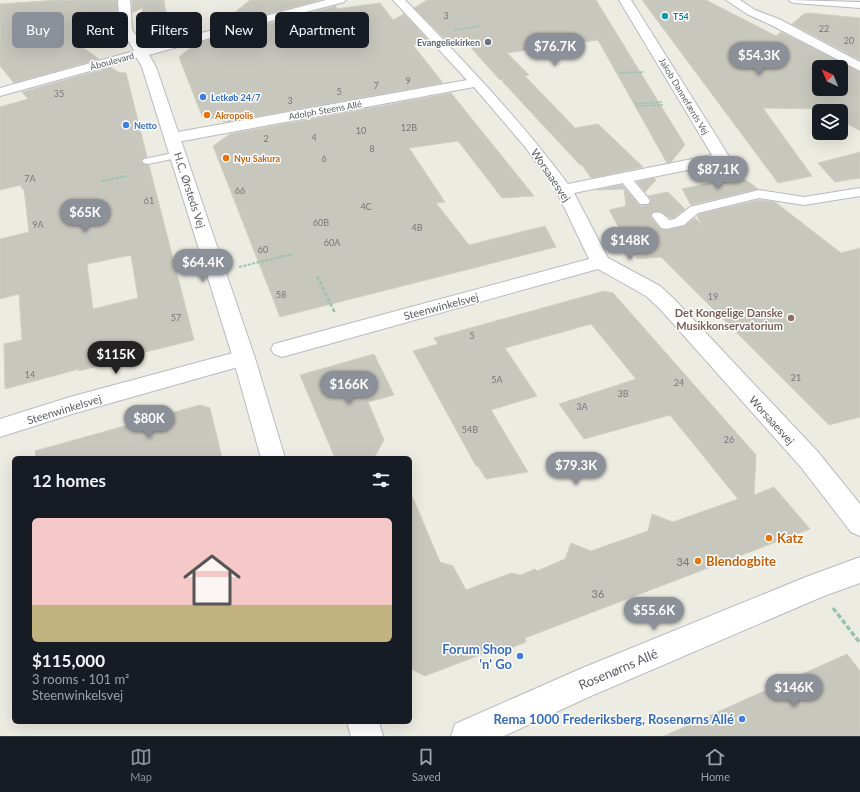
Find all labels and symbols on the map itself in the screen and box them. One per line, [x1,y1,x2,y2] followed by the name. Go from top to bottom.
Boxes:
[443,10,449,21] house number: 3
[660,11,670,21] marker: T54
[673,11,689,22] place label: T54
[819,23,829,34] house number: 22
[522,33,588,67] pin: $76.7K
[844,35,854,46] house number: 20
[417,37,480,48] place label: Evangeliekirken
[483,37,493,47] marker: Evangeliekirken
[726,42,792,76] pin: $54.3K
[89,50,135,72] street label: Åboulevard
[657,56,711,136] street label: Jakob Dannefærds Vej
[812,60,848,96] north arrow
[405,75,411,86] house number: 9
[373,80,379,91] house number: 7
[336,86,342,97] house number: 5
[54,88,64,99] house number: 35
[198,92,208,102] marker: Letkøb 24/7
[211,92,260,103] place label: Letkøb 24/7
[287,95,293,106] house number: 3
[288,98,363,122] street label: Adolph Steens Allé
[202,110,212,120] marker: Akropolis
[214,110,253,121] place label: Akropolis
[121,120,131,130] marker: Netto
[134,120,157,131] place label: Netto
[401,122,417,133] house number: 12B
[356,125,366,136] house number: 10
[311,132,317,143] house number: 4
[263,133,269,144] house number: 2
[369,143,375,154] house number: 8
[529,146,574,204] street label: Worsaaesvej
[172,150,209,230] street label: H.C. Ørsteds Vej
[221,153,231,163] marker: Nyu Sakura
[234,153,280,164] place label: Nyu Sakura
[321,153,327,164] house number: 6
[685,156,751,190] pin: $87.1K
[24,173,37,184] house number: 7A
[235,185,245,196] house number: 66
[144,195,154,206] house number: 61
[61,199,109,233] pin: $65K
[360,201,372,212] house number: 4C
[313,217,329,228] house number: 60B
[32,219,45,230] house number: 9A
[411,222,423,233] house number: 4B
[602,227,658,261] pin: $148K
[324,237,341,248] house number: 60A
[258,244,268,255] house number: 60
[170,249,236,283] pin: $64.4K
[276,289,286,300] house number: 58
[402,290,480,322] street label: Steenwinkelsvej
[708,291,718,302] house number: 19
[675,306,783,332] place label: Det Kongelige Danske Musikkonservatorium
[171,312,181,323] house number: 57
[786,313,796,323] marker: Det Kongelige Danske Musikkonservatorium
[469,330,475,341] house number: 5
[88,341,144,375] pin: $115K
[25,369,35,380] house number: 14
[321,371,377,405] pin: $166K
[791,372,801,383] house number: 21
[491,374,504,385] house number: 5A
[674,377,684,388] house number: 24
[617,388,629,399] house number: 3B
[25,391,103,426] street label: Steenwinkelsvej
[747,393,798,447] street label: Worsaaesvej
[576,401,589,412] house number: 3A
[125,405,173,439] pin: $80K
[462,424,478,435] house number: 54B
[724,434,734,445] house number: 26
[543,452,609,486] pin: $79.3K
[777,530,803,546] place label: Katz
[764,533,774,543] marker: Katz
[706,553,776,569] place label: Blendogbite
[677,555,690,568] house number: 34
[693,556,703,566] marker: Blendogbite
[592,587,604,600] house number: 36
[621,597,687,631] pin: $55.6K
[442,641,513,672] place label: Forum Shop 'n' Go
[576,645,660,693] street label: Rosenørns Allé
[515,651,525,661] marker: Forum Shop 'n' Go
[766,674,822,708] pin: $146K
[494,711,734,727] place label: Rema 1000 Frederiksberg, Rosenørns Allé
[737,714,747,724] marker: Rema 1000 Frederiksberg, Rosenørns Allé

